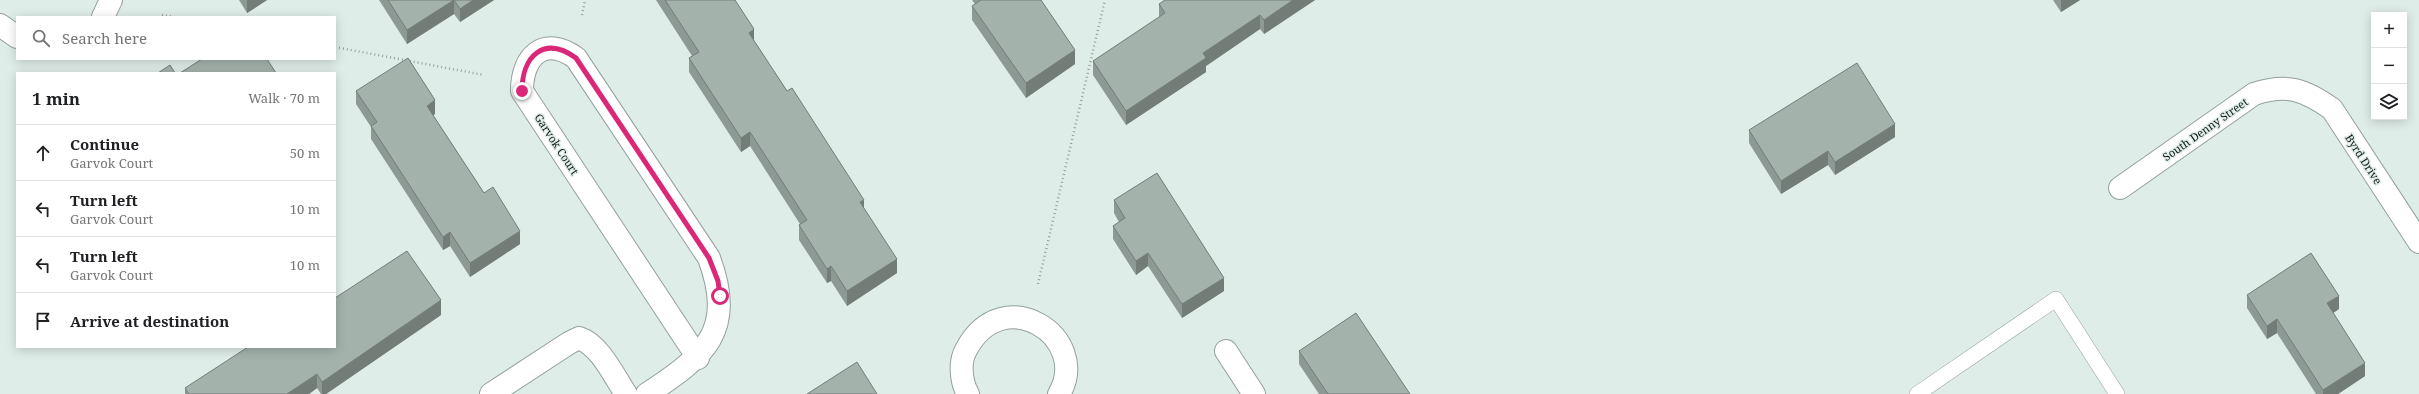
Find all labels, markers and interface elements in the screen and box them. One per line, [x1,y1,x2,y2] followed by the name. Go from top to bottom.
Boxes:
[2371,12,2407,120] map controls
[2371,12,2407,48] button: +
[16,16,336,60] search box
[30,27,52,49] icon: search
[62,28,147,48] text: Search here
[2371,48,2407,84] button: −
[513,82,531,100] route end
[2371,84,2407,120] button: layers
[32,87,80,110] text: 1 min
[248,89,320,107] text: Walk · 70 m
[2159,94,2251,164] street label: South Denny Street
[532,110,583,178] street label: Garvok Court
[2342,131,2386,187] street label: Byrd Drive
[70,134,139,154] text: Continue
[32,142,54,164] icon: ahead
[290,144,320,162] text: 50 m
[70,154,153,172] text: Garvok Court
[70,190,138,210] text: Turn left
[32,198,54,220] icon: left
[290,200,320,218] text: 10 m
[70,210,153,228] text: Garvok Court
[70,246,138,266] text: Turn left
[32,254,54,276] icon: left
[290,256,320,274] text: 10 m
[70,266,153,284] text: Garvok Court
[711,287,729,305] route start
[32,310,54,332] icon: arrive
[70,311,229,331] text: Arrive at destination

